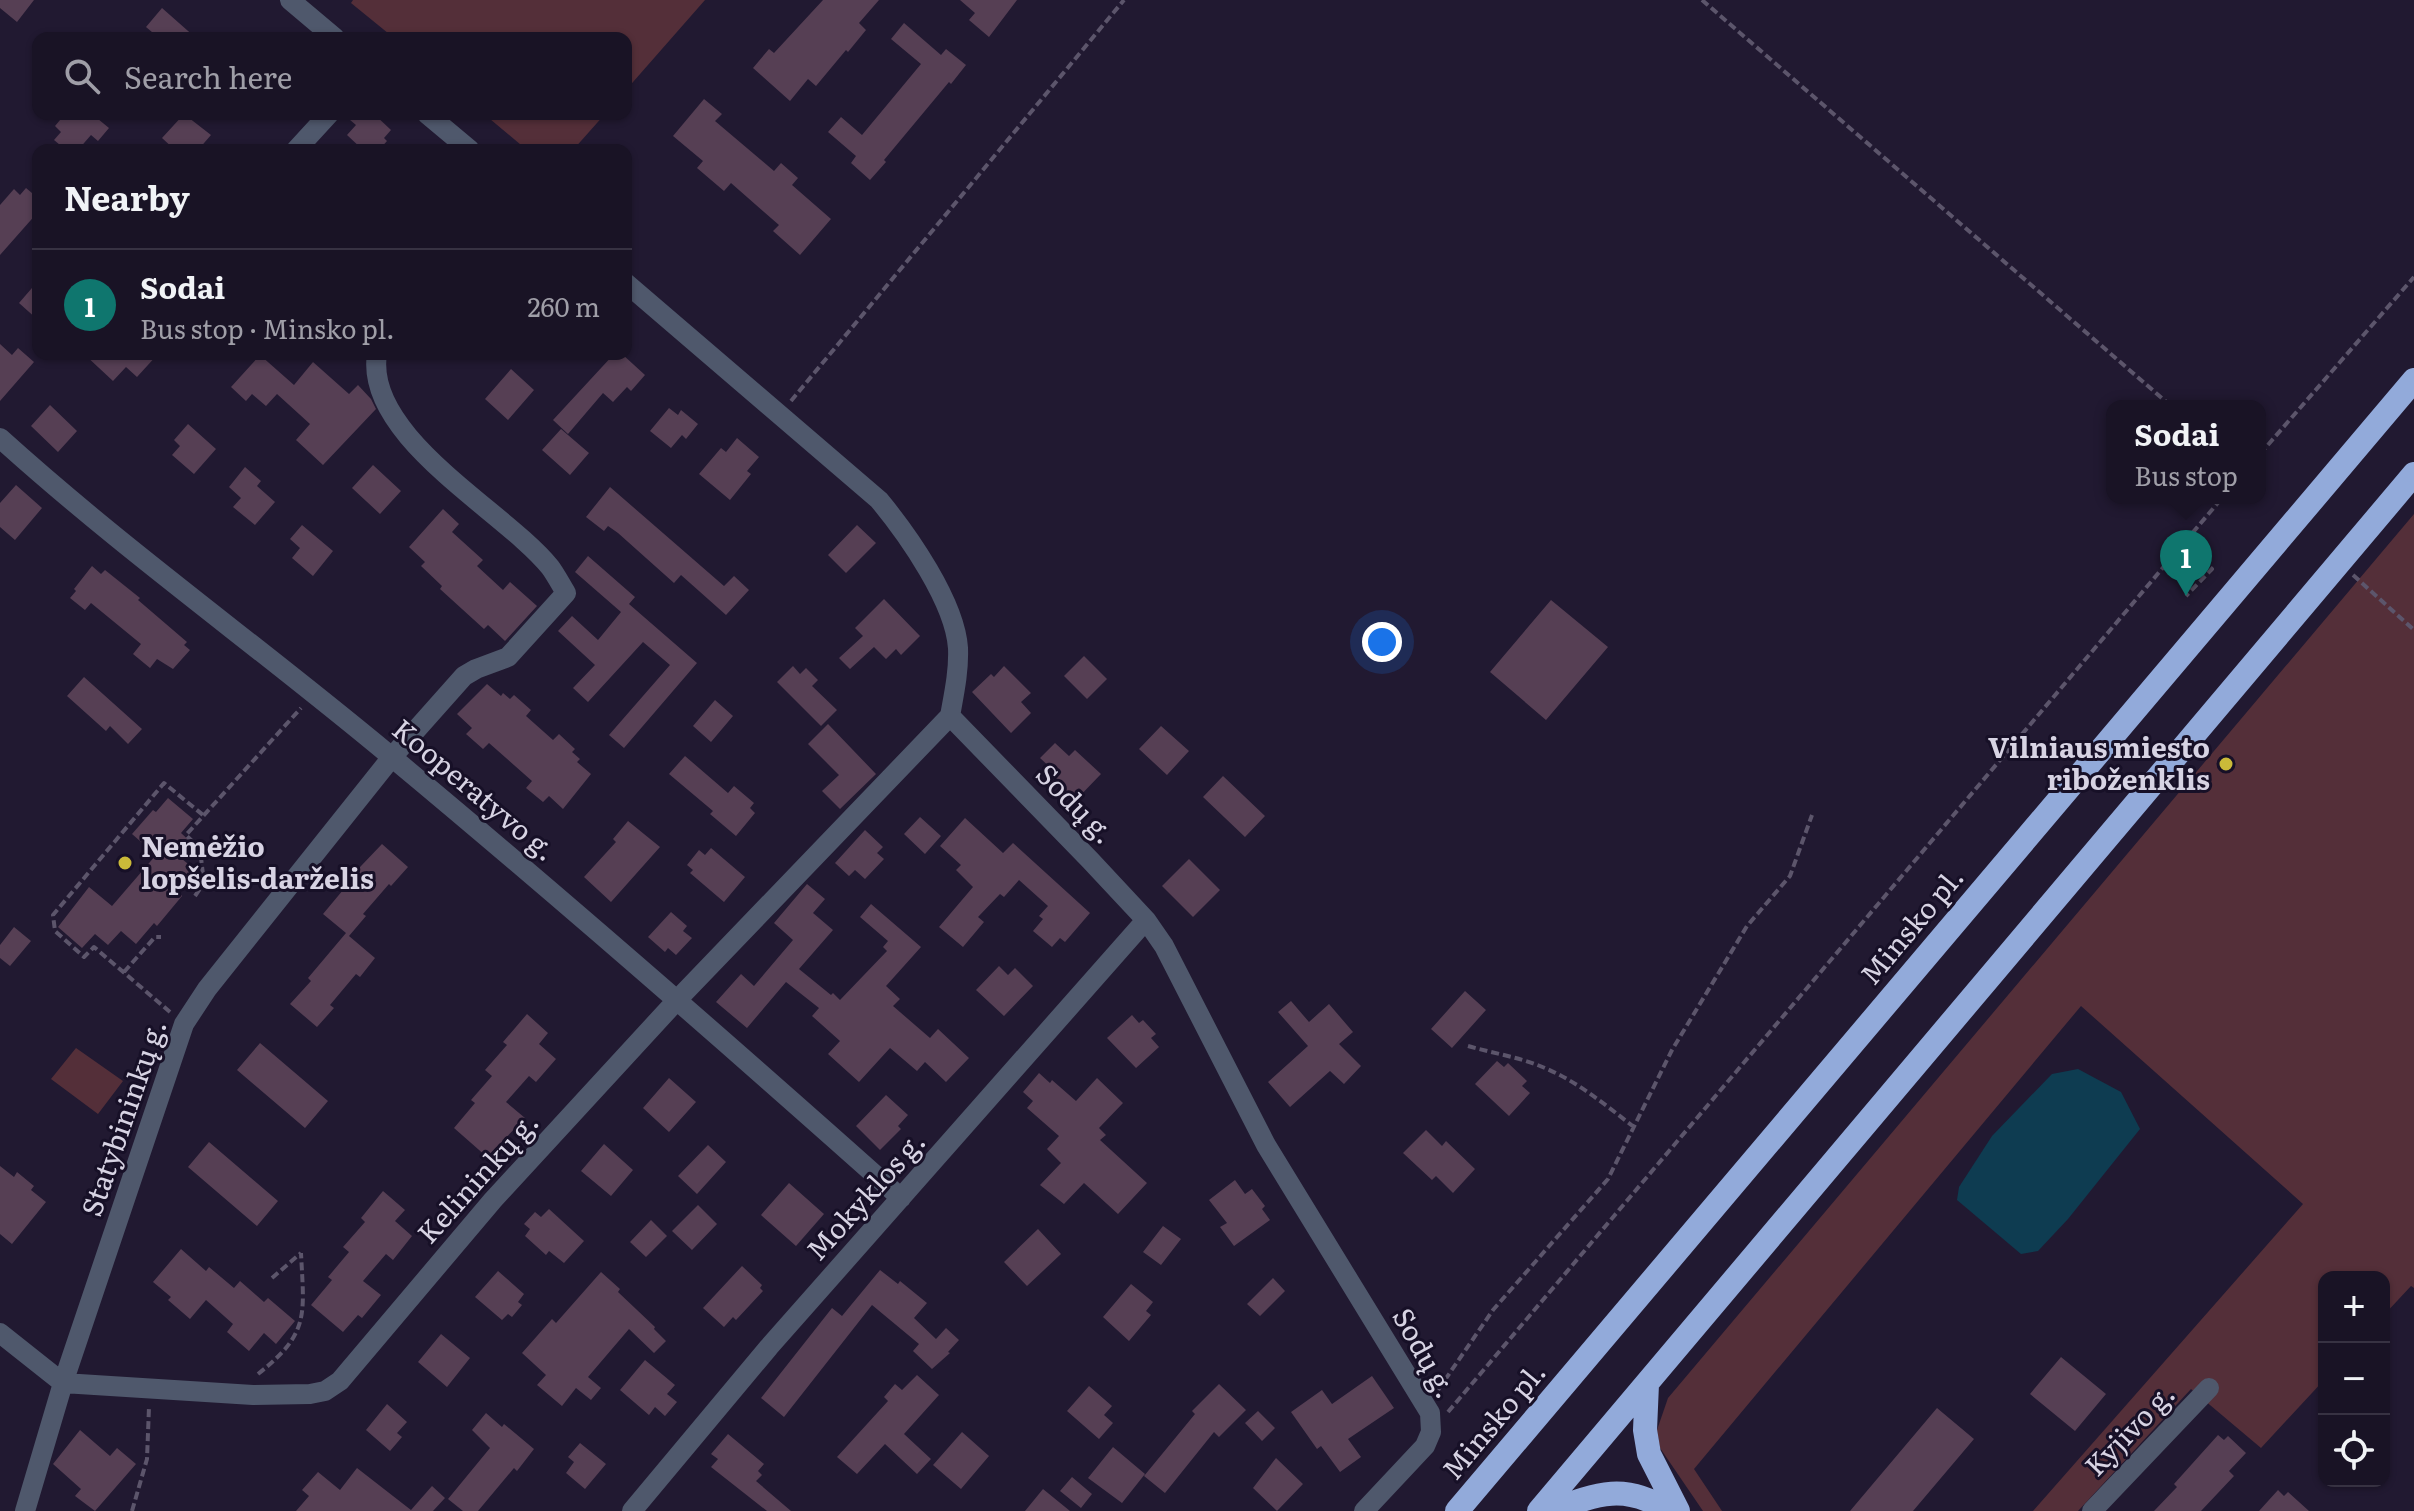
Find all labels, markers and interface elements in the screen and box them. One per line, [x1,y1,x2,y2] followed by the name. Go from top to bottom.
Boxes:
[32,32,632,120] search box
[60,54,104,98] icon: search
[124,54,292,98] text: Search here
[64,171,190,221] text: Nearby
[140,264,225,308] text: Sodai
[85,286,95,325] text: 1
[527,286,600,325] text: 260 m
[140,308,395,347] text: Bus stop · Minsko pl.
[2106,400,2266,504] popup
[2134,411,2219,455] text: Sodai
[2134,455,2238,494] text: Bus stop
[2160,530,2212,596] pin: 1
[1362,622,1402,662] your location
[384,707,566,870] street label: Kooperatyvo g.
[1988,725,2210,799] place label: Vilniaus miesto riboženklis
[1027,753,1125,852] street label: Sodų g.
[2217,755,2235,773] marker: Vilniaus miesto riboženklis
[141,824,374,898] place label: Nemėžio lopšelis-darželis
[116,854,134,872] marker: Nemėžio lopšelis-darželis
[1849,857,1972,993] street label: Minsko pl.
[69,1013,175,1221] street label: Statybininkų g.
[406,1102,547,1252] street label: Kelininkų g.
[795,1121,934,1269] street label: Mokyklos g.
[2318,1271,2390,1487] map controls
[2318,1271,2390,1343] button: +
[1384,1299,1468,1405] street label: Sodų g.
[2318,1343,2390,1415] button: −
[1431,1352,1554,1488] street label: Minsko pl.
[2074,1373,2184,1484] street label: Kyjivo g.
[2318,1415,2390,1487] button: locate

